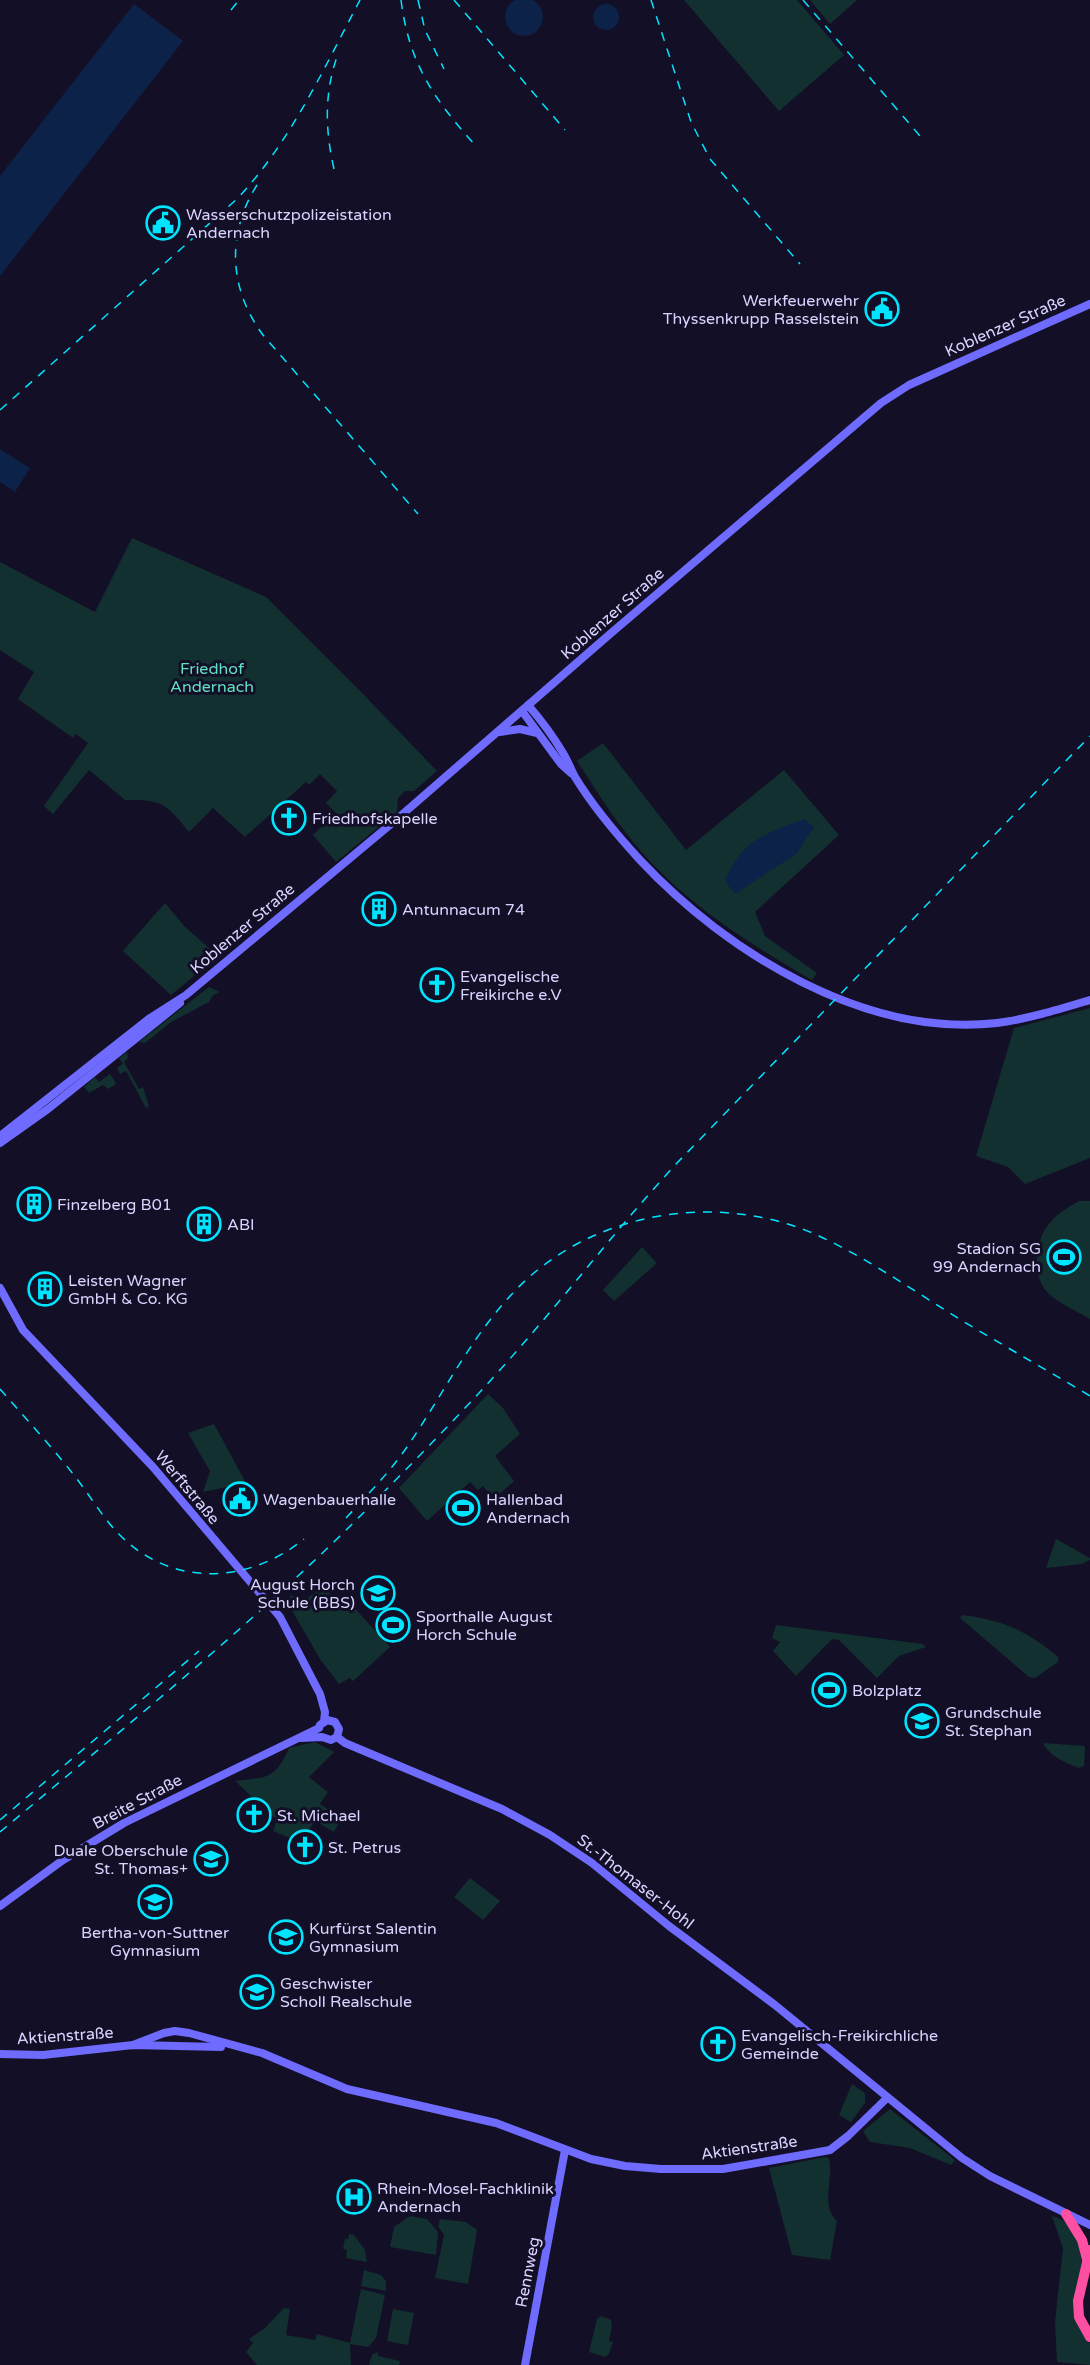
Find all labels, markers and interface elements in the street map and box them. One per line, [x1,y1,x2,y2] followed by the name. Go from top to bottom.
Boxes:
[145,205,181,241] public building icon: Wasserschutzpolizeistation Andernach
[186,205,392,243] place label: Wasserschutzpolizeistation Andernach
[942,290,1069,362] street label: Koblenzer Straße
[663,291,860,329] place label: Werkfeuerwehr Thyssenkrupp Rasselstein
[864,291,900,327] public building icon: Werkfeuerwehr Thyssenkrupp Rasselstein
[557,564,668,664] street label: Koblenzer Straße
[170,659,254,697] park label: Friedhof Andernach
[271,800,307,836] church icon: Friedhofskapelle
[312,809,437,829] place label: Friedhofskapelle
[186,879,299,978] street label: Koblenzer Straße
[361,891,397,927] building icon: Antunnacum 74
[402,900,525,920] place label: Antunnacum 74
[419,967,455,1003] church icon: Evangelische Freikirche e.V
[460,967,562,1005] place label: Evangelische Freikirche e.V
[16,1186,52,1222] building icon: Finzelberg B01
[57,1195,172,1215] place label: Finzelberg B01
[186,1206,222,1242] building icon: ABI
[227,1215,255,1235] place label: ABI
[933,1239,1041,1277] place label: Stadion SG 99 Andernach
[1046,1239,1082,1275] sports icon: Stadion SG 99 Andernach
[27,1271,63,1307] building icon: Leisten Wagner GmbH & Co. KG
[68,1271,188,1309] place label: Leisten Wagner GmbH & Co. KG
[151,1447,224,1529] street label: Werftstraße
[222,1481,258,1517] public building icon: Wagenbauerhalle
[263,1490,396,1510] place label: Wagenbauerhalle
[445,1490,481,1526] sports icon: Hallenbad Andernach
[486,1490,570,1528] place label: Hallenbad Andernach
[250,1575,355,1613] place label: August Horch Schule (BBS)
[360,1575,396,1611] school or university icon: August Horch Schule (BBS)
[375,1607,411,1643] sports icon: Sporthalle August Horch Schule
[416,1607,553,1645] place label: Sporthalle August Horch Schule
[811,1672,847,1708] sports icon: Bolzplatz
[852,1681,922,1701] place label: Bolzplatz
[904,1703,940,1739] school or university icon: Grundschule St. Stephan
[945,1703,1042,1741] place label: Grundschule St. Stephan
[89,1770,186,1834] street label: Breite Straße
[236,1797,272,1833] church icon: St. Michael
[277,1806,361,1826] place label: St. Michael
[287,1829,323,1865] church icon: St. Petrus
[573,1830,698,1934] street label: St.-Thomaser-Hohl
[328,1838,401,1858] place label: St. Petrus
[53,1841,188,1879] place label: Duale Oberschule St. Thomas+
[193,1841,229,1877] school or university icon: Duale Oberschule St. Thomas+
[137,1884,173,1920] school or university icon: Bertha-von-Suttner Gymnasium
[268,1919,304,1955] school or university icon: Kurfürst Salentin Gymnasium
[309,1919,437,1957] place label: Kurfürst Salentin Gymnasium
[81,1923,230,1961] place label: Bertha-von-Suttner Gymnasium
[239,1974,275,2010] school or university icon: Geschwister Scholl Realschule
[280,1974,412,2012] place label: Geschwister Scholl Realschule
[16,2023,114,2049] street label: Aktienstraße
[700,2026,736,2062] church icon: Evangelisch-Freikirchliche Gemeinde
[741,2026,938,2064] place label: Evangelisch-Freikirchliche Gemeinde
[700,2131,799,2165] street label: Aktienstraße
[336,2179,372,2215] hospital icon: Rhein-Mosel-Fachklinik Andernach
[377,2179,554,2217] place label: Rhein-Mosel-Fachklinik Andernach
[511,2235,545,2309] street label: Rennweg

